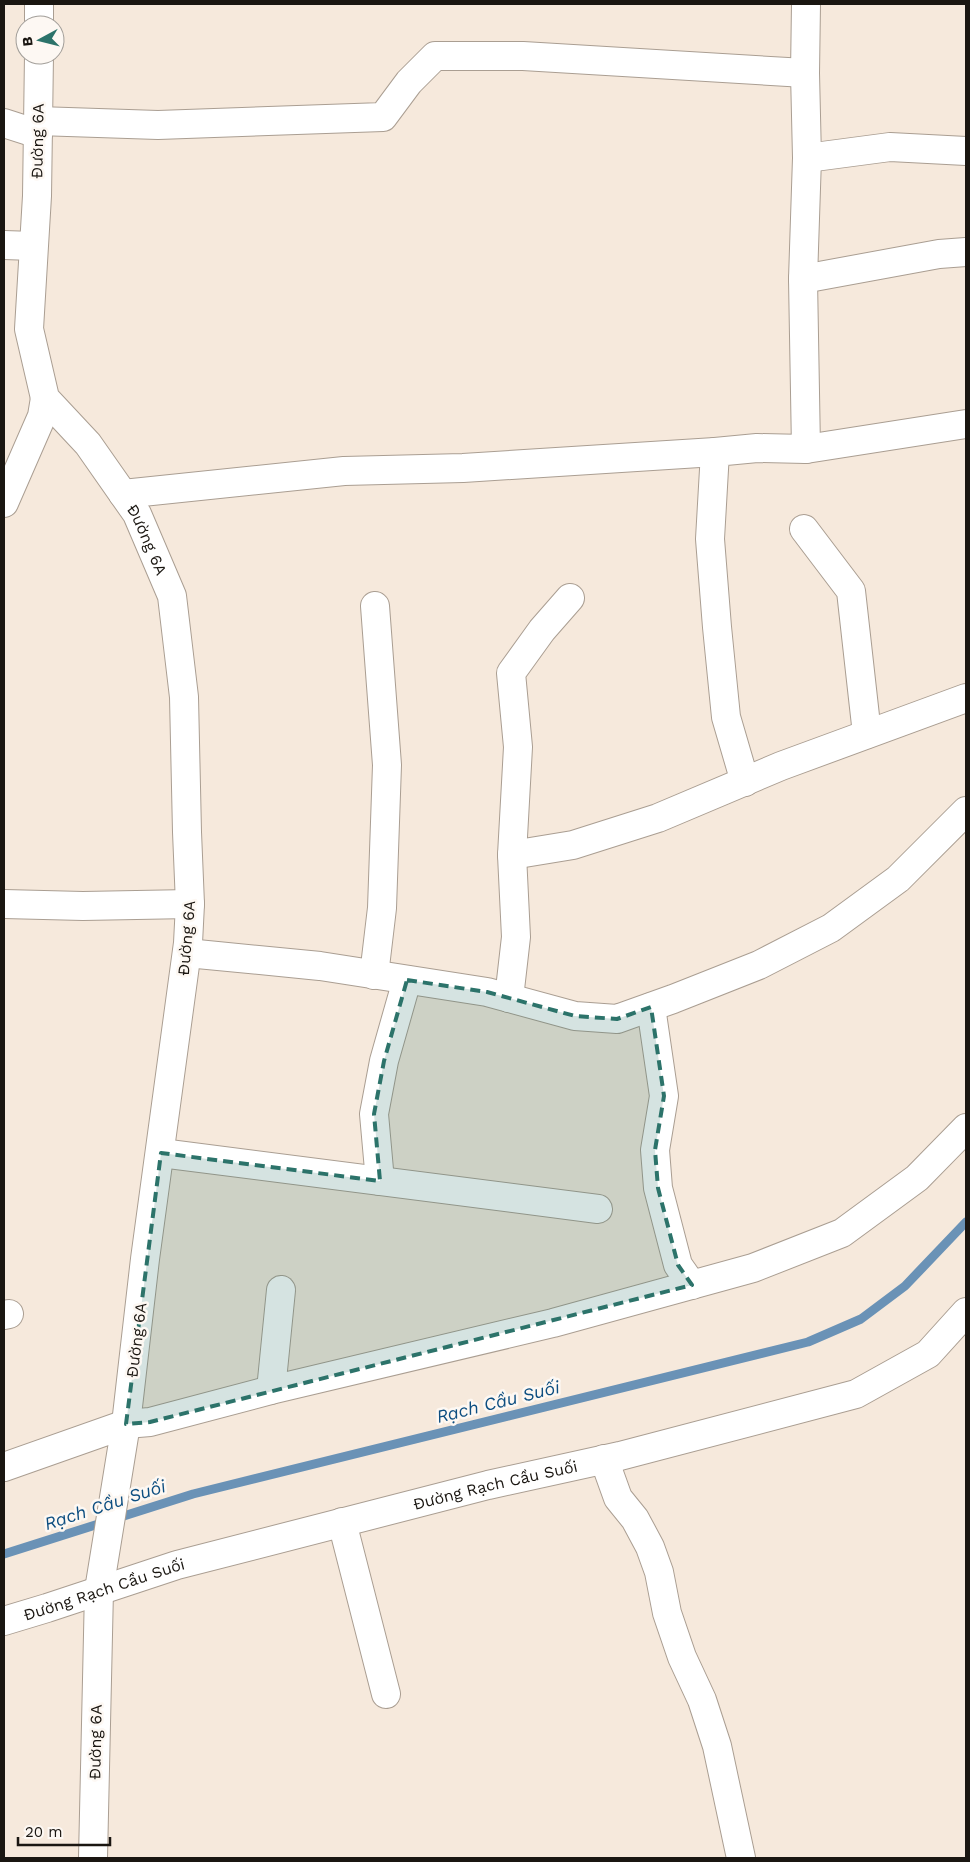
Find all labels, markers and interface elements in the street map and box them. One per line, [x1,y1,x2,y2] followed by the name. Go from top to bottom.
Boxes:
[15,15,65,65] north arrow
[19,35,36,47] text: B
[27,103,48,179] street label: Đường 6A
[123,500,171,578] street label: Đường 6A
[174,899,199,976] street label: Đường 6A
[122,1301,151,1379] street label: Đường 6A
[434,1376,563,1427] water label: Rạch Cầu Suối
[411,1457,579,1514] street label: Đường Rạch Cầu Suối
[42,1475,169,1534] water label: Rạch Cầu Suối
[21,1554,187,1625] street label: Đường Rạch Cầu Suối
[85,1704,106,1780] street label: Đường 6A
[18,1814,110,1846] scale bar
[25,1823,63,1841] text: 20 m

